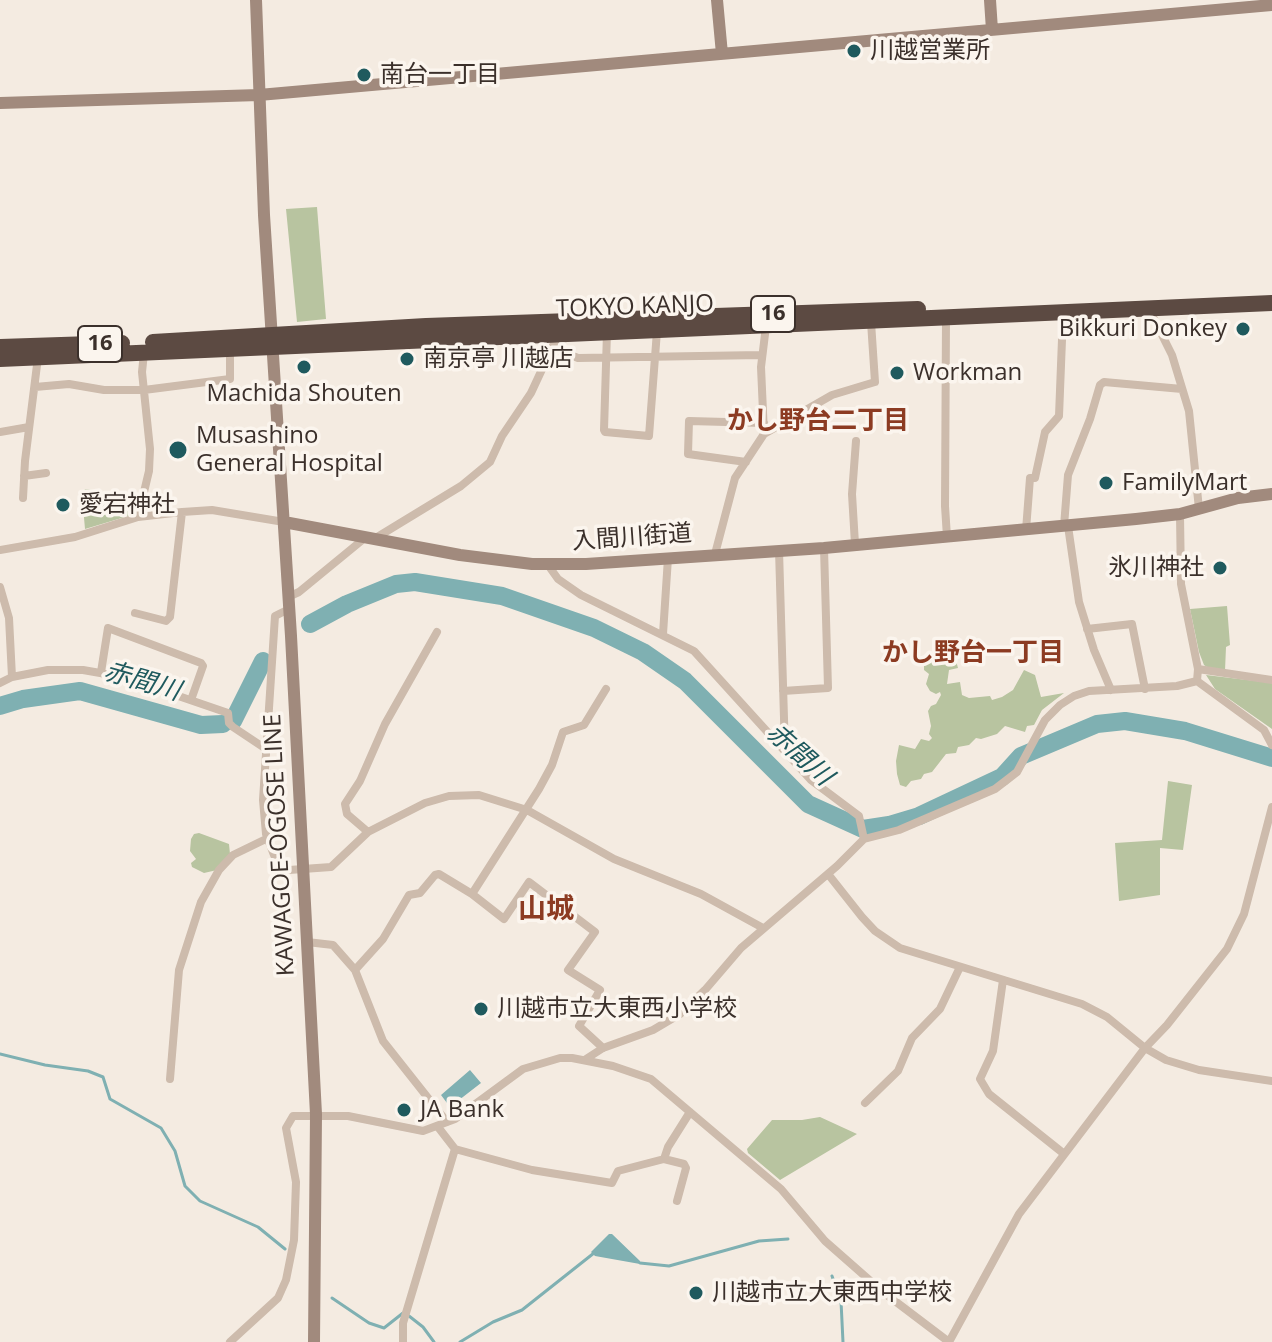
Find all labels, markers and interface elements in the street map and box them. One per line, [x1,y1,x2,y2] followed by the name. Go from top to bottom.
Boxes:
[870,37,990,65] place label: 川越営業所
[845,42,863,60] marker: 川越営業所
[380,61,500,89] place label: 南台一丁目
[355,66,373,84] marker: 南台一丁目
[556,290,714,324] street label: TOKYO KANJO
[751,296,795,332] road number: 16
[1059,315,1227,343] place label: Bikkuri Donkey
[1234,320,1252,338] marker: Bikkuri Donkey
[78,326,122,362] road number: 16
[423,345,573,373] place label: 南京亭 川越店
[398,350,416,368] marker: 南京亭 川越店
[295,358,313,376] marker: Machida Shouten
[913,359,1022,387] place label: Workman
[888,364,906,382] marker: Workman
[206,380,402,408] place label: Machida Shouten
[727,406,909,438] district label: かし野台二丁目
[196,422,383,478] place label: Musashino General Hospital
[167,439,189,461] marker: Musashino General Hospital
[1122,469,1247,497] place label: FamilyMart
[1097,474,1115,492] marker: FamilyMart
[79,491,175,519] place label: 愛宕神社
[54,496,72,514] marker: 愛宕神社
[571,519,693,557] street label: 入間川街道
[1108,554,1204,582] place label: 氷川神社
[1211,559,1229,577] marker: 氷川神社
[882,638,1064,670] district label: かし野台一丁目
[100,656,184,708] water label: 赤間川
[259,713,301,977] street label: KAWAGOE-OGOSE LINE
[760,717,838,793] water label: 赤間川
[518,893,574,927] district label: 山城
[497,995,737,1023] place label: 川越市立大東西小学校
[472,1000,490,1018] marker: 川越市立大東西小学校
[420,1096,504,1124] place label: JA Bank
[395,1101,413,1119] marker: JA Bank
[712,1279,952,1307] place label: 川越市立大東西中学校
[687,1284,705,1302] marker: 川越市立大東西中学校

